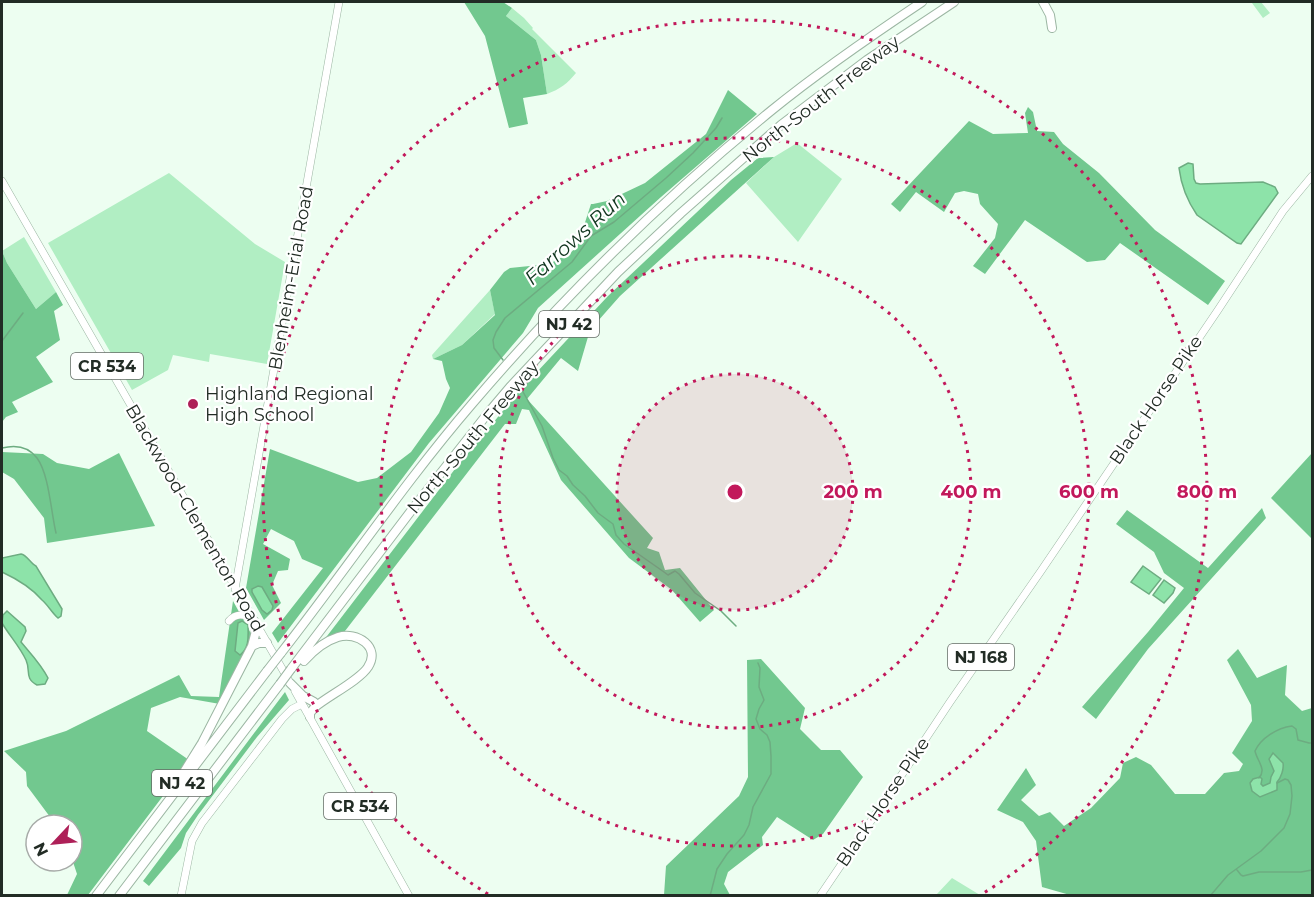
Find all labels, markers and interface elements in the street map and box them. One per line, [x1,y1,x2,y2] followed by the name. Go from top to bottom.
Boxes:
[738,31,904,167] street label: North-South Freeway
[264,184,318,372] street label: Blenheim-Erial Road
[520,186,630,290] water label: Farrows Run
[539,311,599,337] road number: NJ 42
[1105,331,1207,469] street label: Black Horse Pike
[71,353,143,379] road number: CR 534
[402,356,544,518] street label: North-South Freeway
[205,383,374,426] place label: Highland Regional High School
[186,397,200,411] marker: Highland Regional High School
[121,400,269,636] street label: Blackwood-Clementon Road
[823,481,883,503] text: 200 m
[941,481,1001,503] text: 400 m
[1059,481,1119,503] text: 600 m
[1177,481,1237,503] text: 800 m
[725,482,745,502] centre of rings
[948,644,1014,670] road number: NJ 168
[832,733,934,871] street label: Black Horse Pike
[152,770,212,796] road number: NJ 42
[324,793,396,819] road number: CR 534
[24,813,84,873] north arrow
[30,839,52,859] text: N

